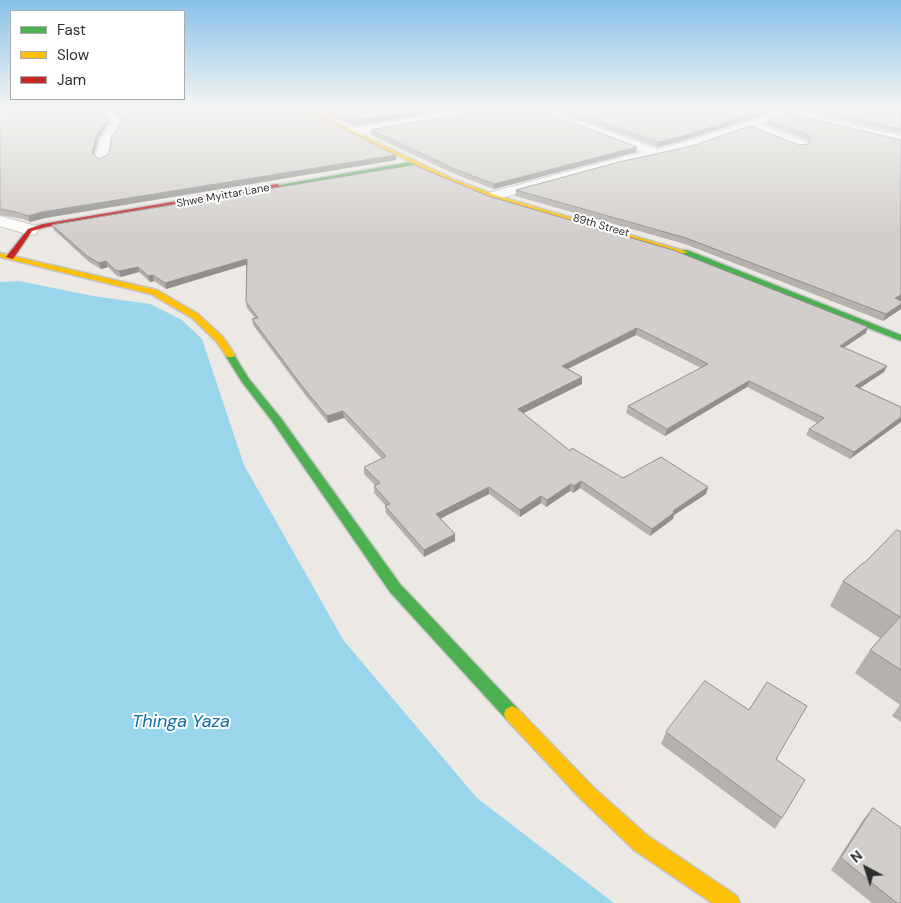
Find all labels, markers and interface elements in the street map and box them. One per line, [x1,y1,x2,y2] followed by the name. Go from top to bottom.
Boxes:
[10,10,185,100] legend
[57,20,86,40] text: Fast
[57,45,89,65] text: Slow
[57,70,86,90] text: Jam
[176,181,270,211] street label: Shwe Myittar Lane
[571,212,631,240] street label: 89th Street
[132,711,230,733] water label: Thinga Yaza
[841,843,891,893] north arrow
[847,846,866,867] text: N

